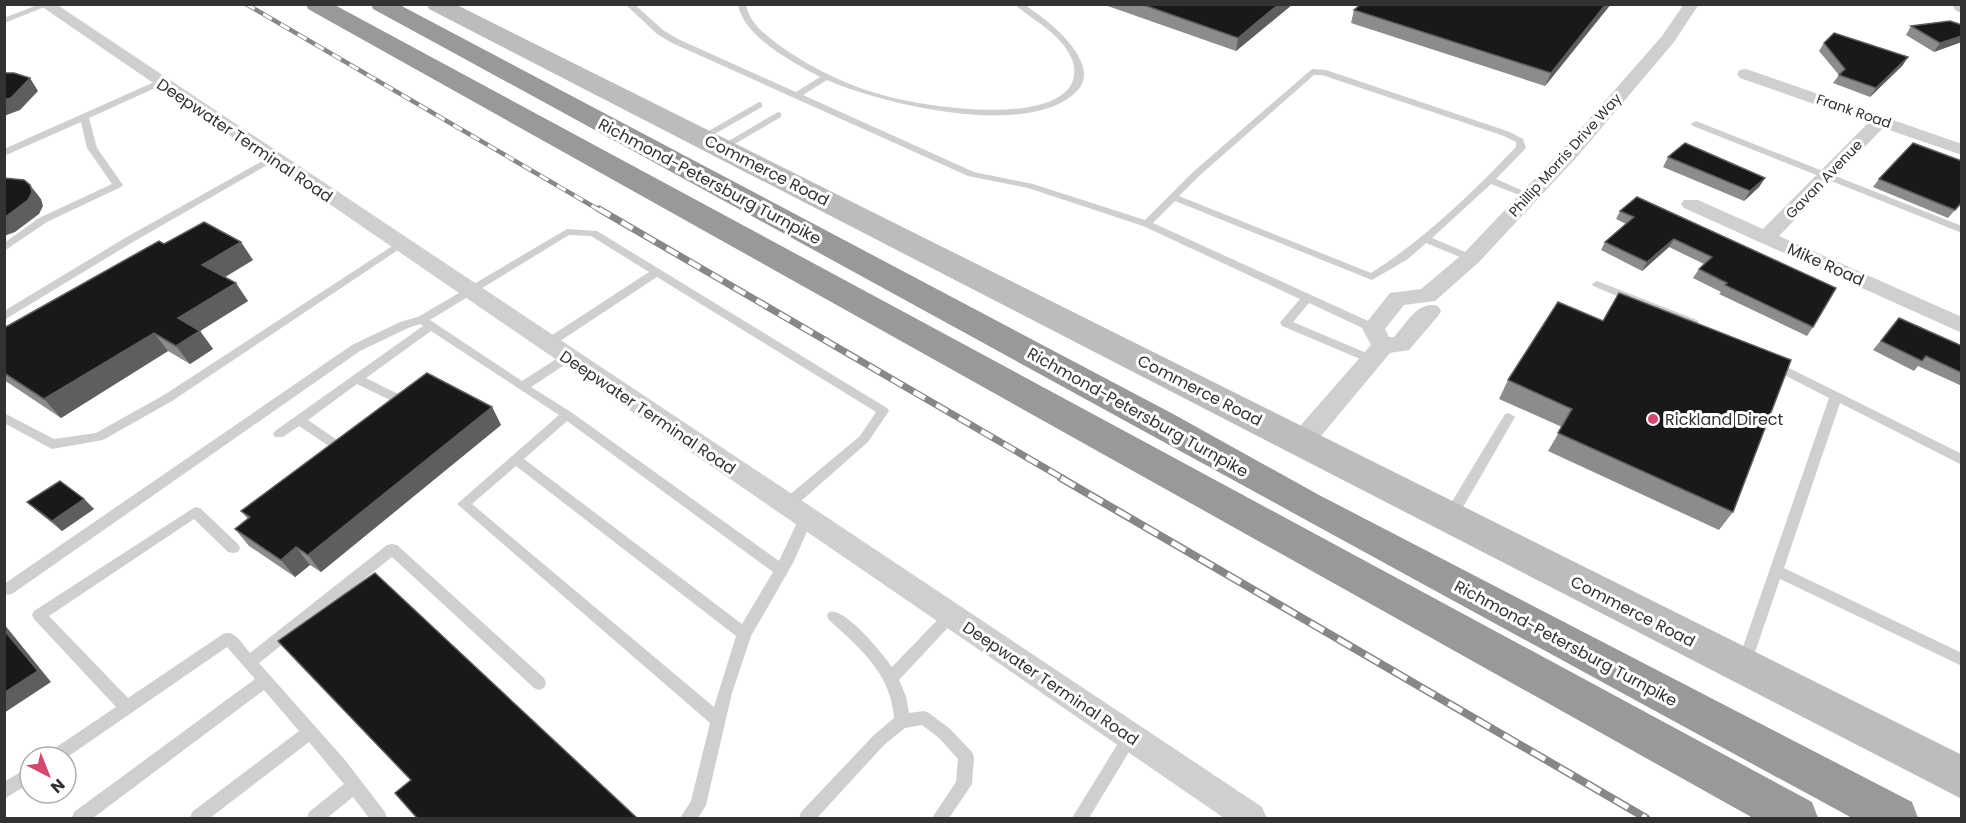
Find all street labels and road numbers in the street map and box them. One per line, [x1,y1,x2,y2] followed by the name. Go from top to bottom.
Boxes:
[152,73,337,208] street label: Deepwater Terminal Road
[1504,89,1626,221] street label: Phillip Morris Drive Way
[1814,89,1894,133] street label: Frank Road
[594,113,825,250] street label: Richmond-Petersburg Turnpike
[701,129,833,212] street label: Commerce Road
[1781,135,1867,223] street label: Gavan Avenue
[1784,237,1868,292] street label: Mike Road
[1023,342,1253,483] street label: Richmond-Petersburg Turnpike
[555,345,740,480] street label: Deepwater Terminal Road
[1134,349,1266,432] street label: Commerce Road
[1567,570,1699,653] street label: Commerce Road
[1450,575,1681,712] street label: Richmond-Petersburg Turnpike
[958,616,1143,751] street label: Deepwater Terminal Road

